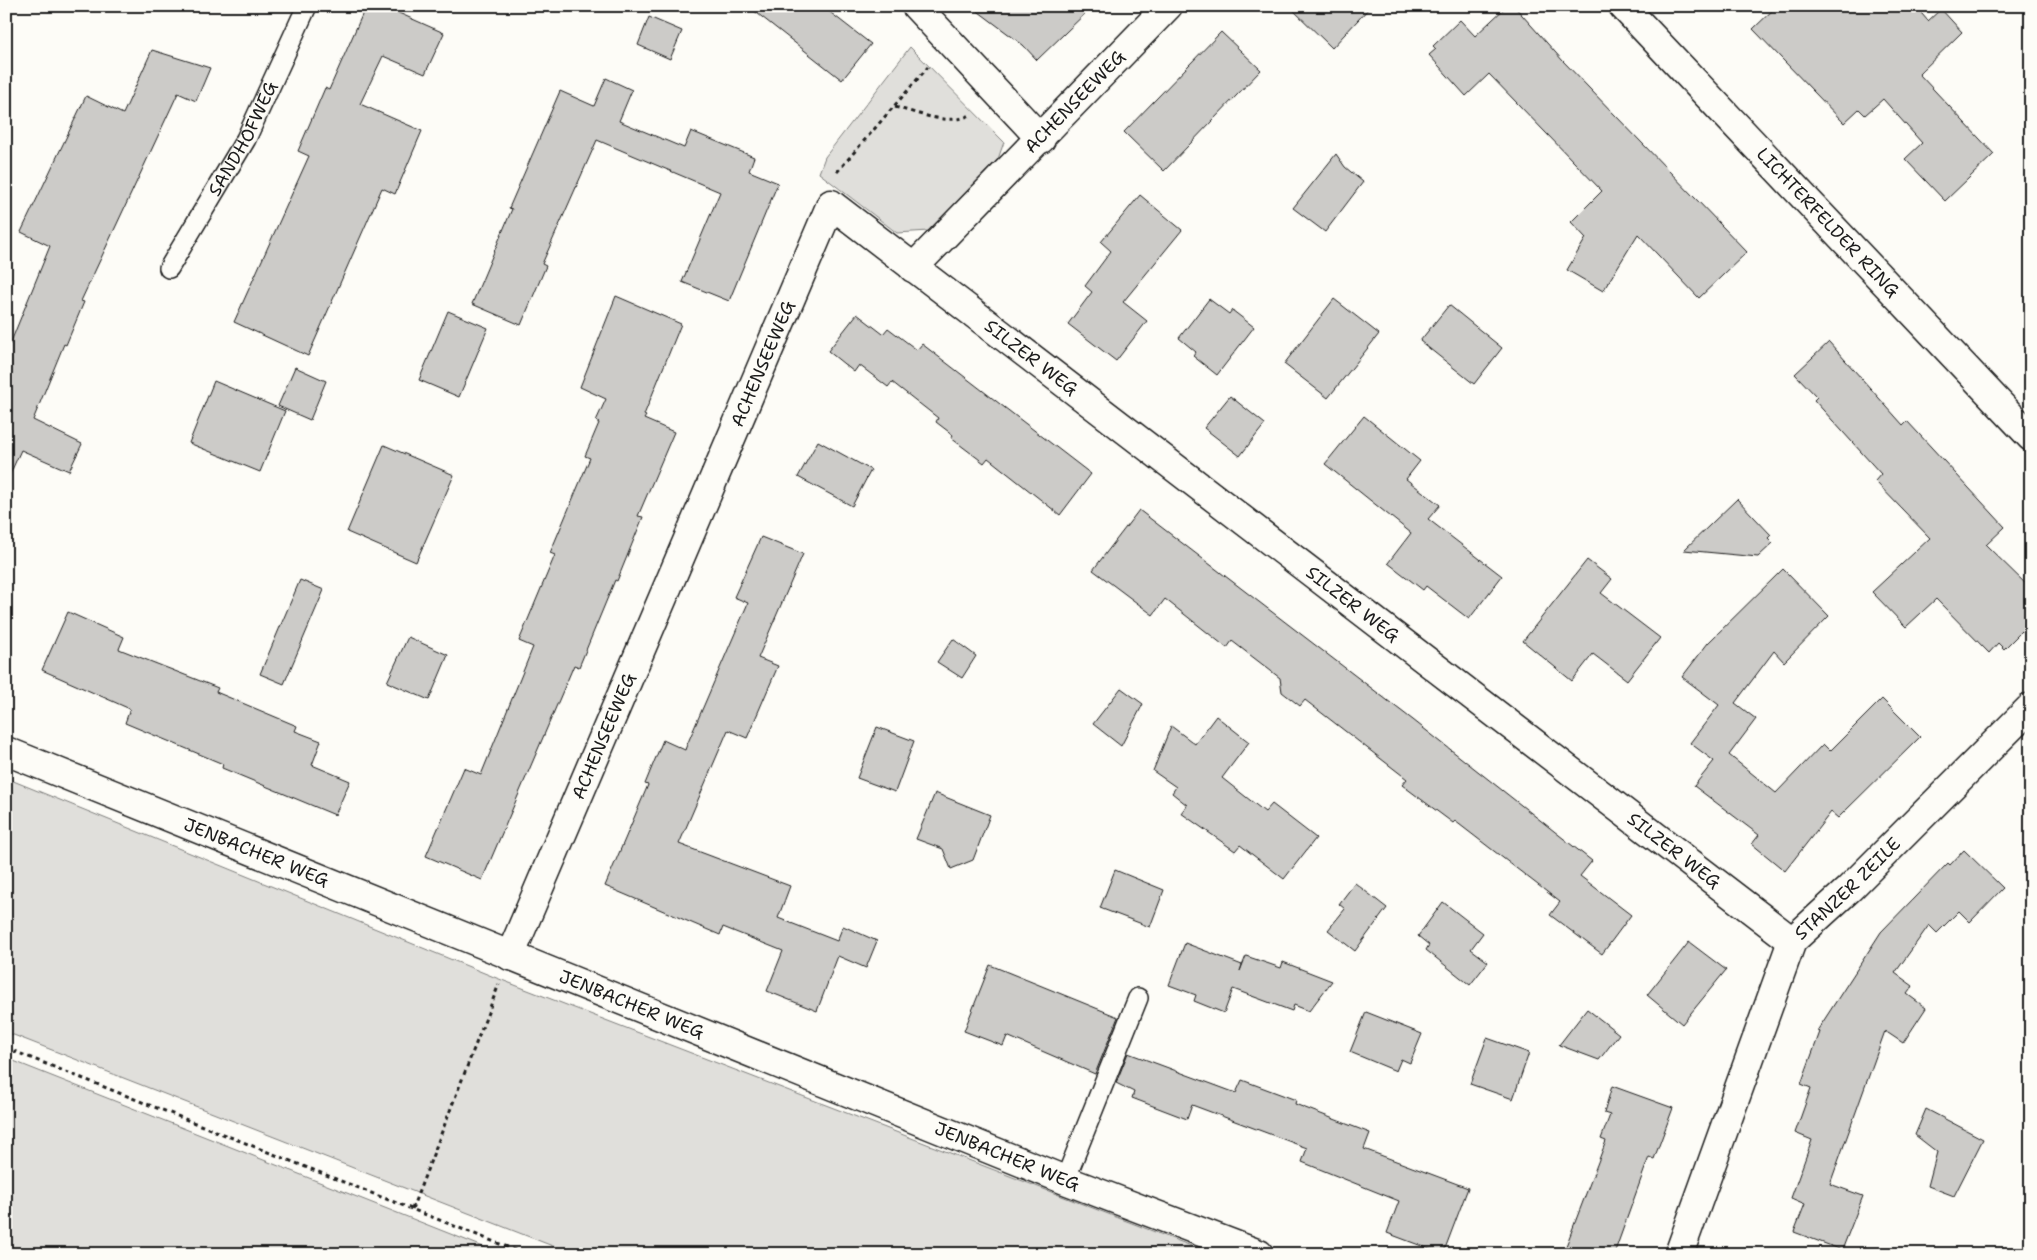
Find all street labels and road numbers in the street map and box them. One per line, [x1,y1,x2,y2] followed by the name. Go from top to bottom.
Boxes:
[1019,45,1131,159] street label: ACHENSEEWEG
[203,77,283,201] street label: SANDHOFWEG
[1751,142,1905,303] street label: LICHTERFELDER RING
[725,296,801,431] street label: ACHENSEEWEG
[980,314,1083,401] street label: SILZER WEG
[1301,561,1405,648] street label: SILZER WEG
[566,669,642,803] street label: ACHENSEEWEG
[1622,807,1726,894] street label: SILZER WEG
[180,812,333,893] street label: JENBACHER WEG
[1789,832,1906,945] street label: STANZER ZEILE
[556,964,708,1045] street label: JENBACHER WEG
[931,1116,1083,1197] street label: JENBACHER WEG

